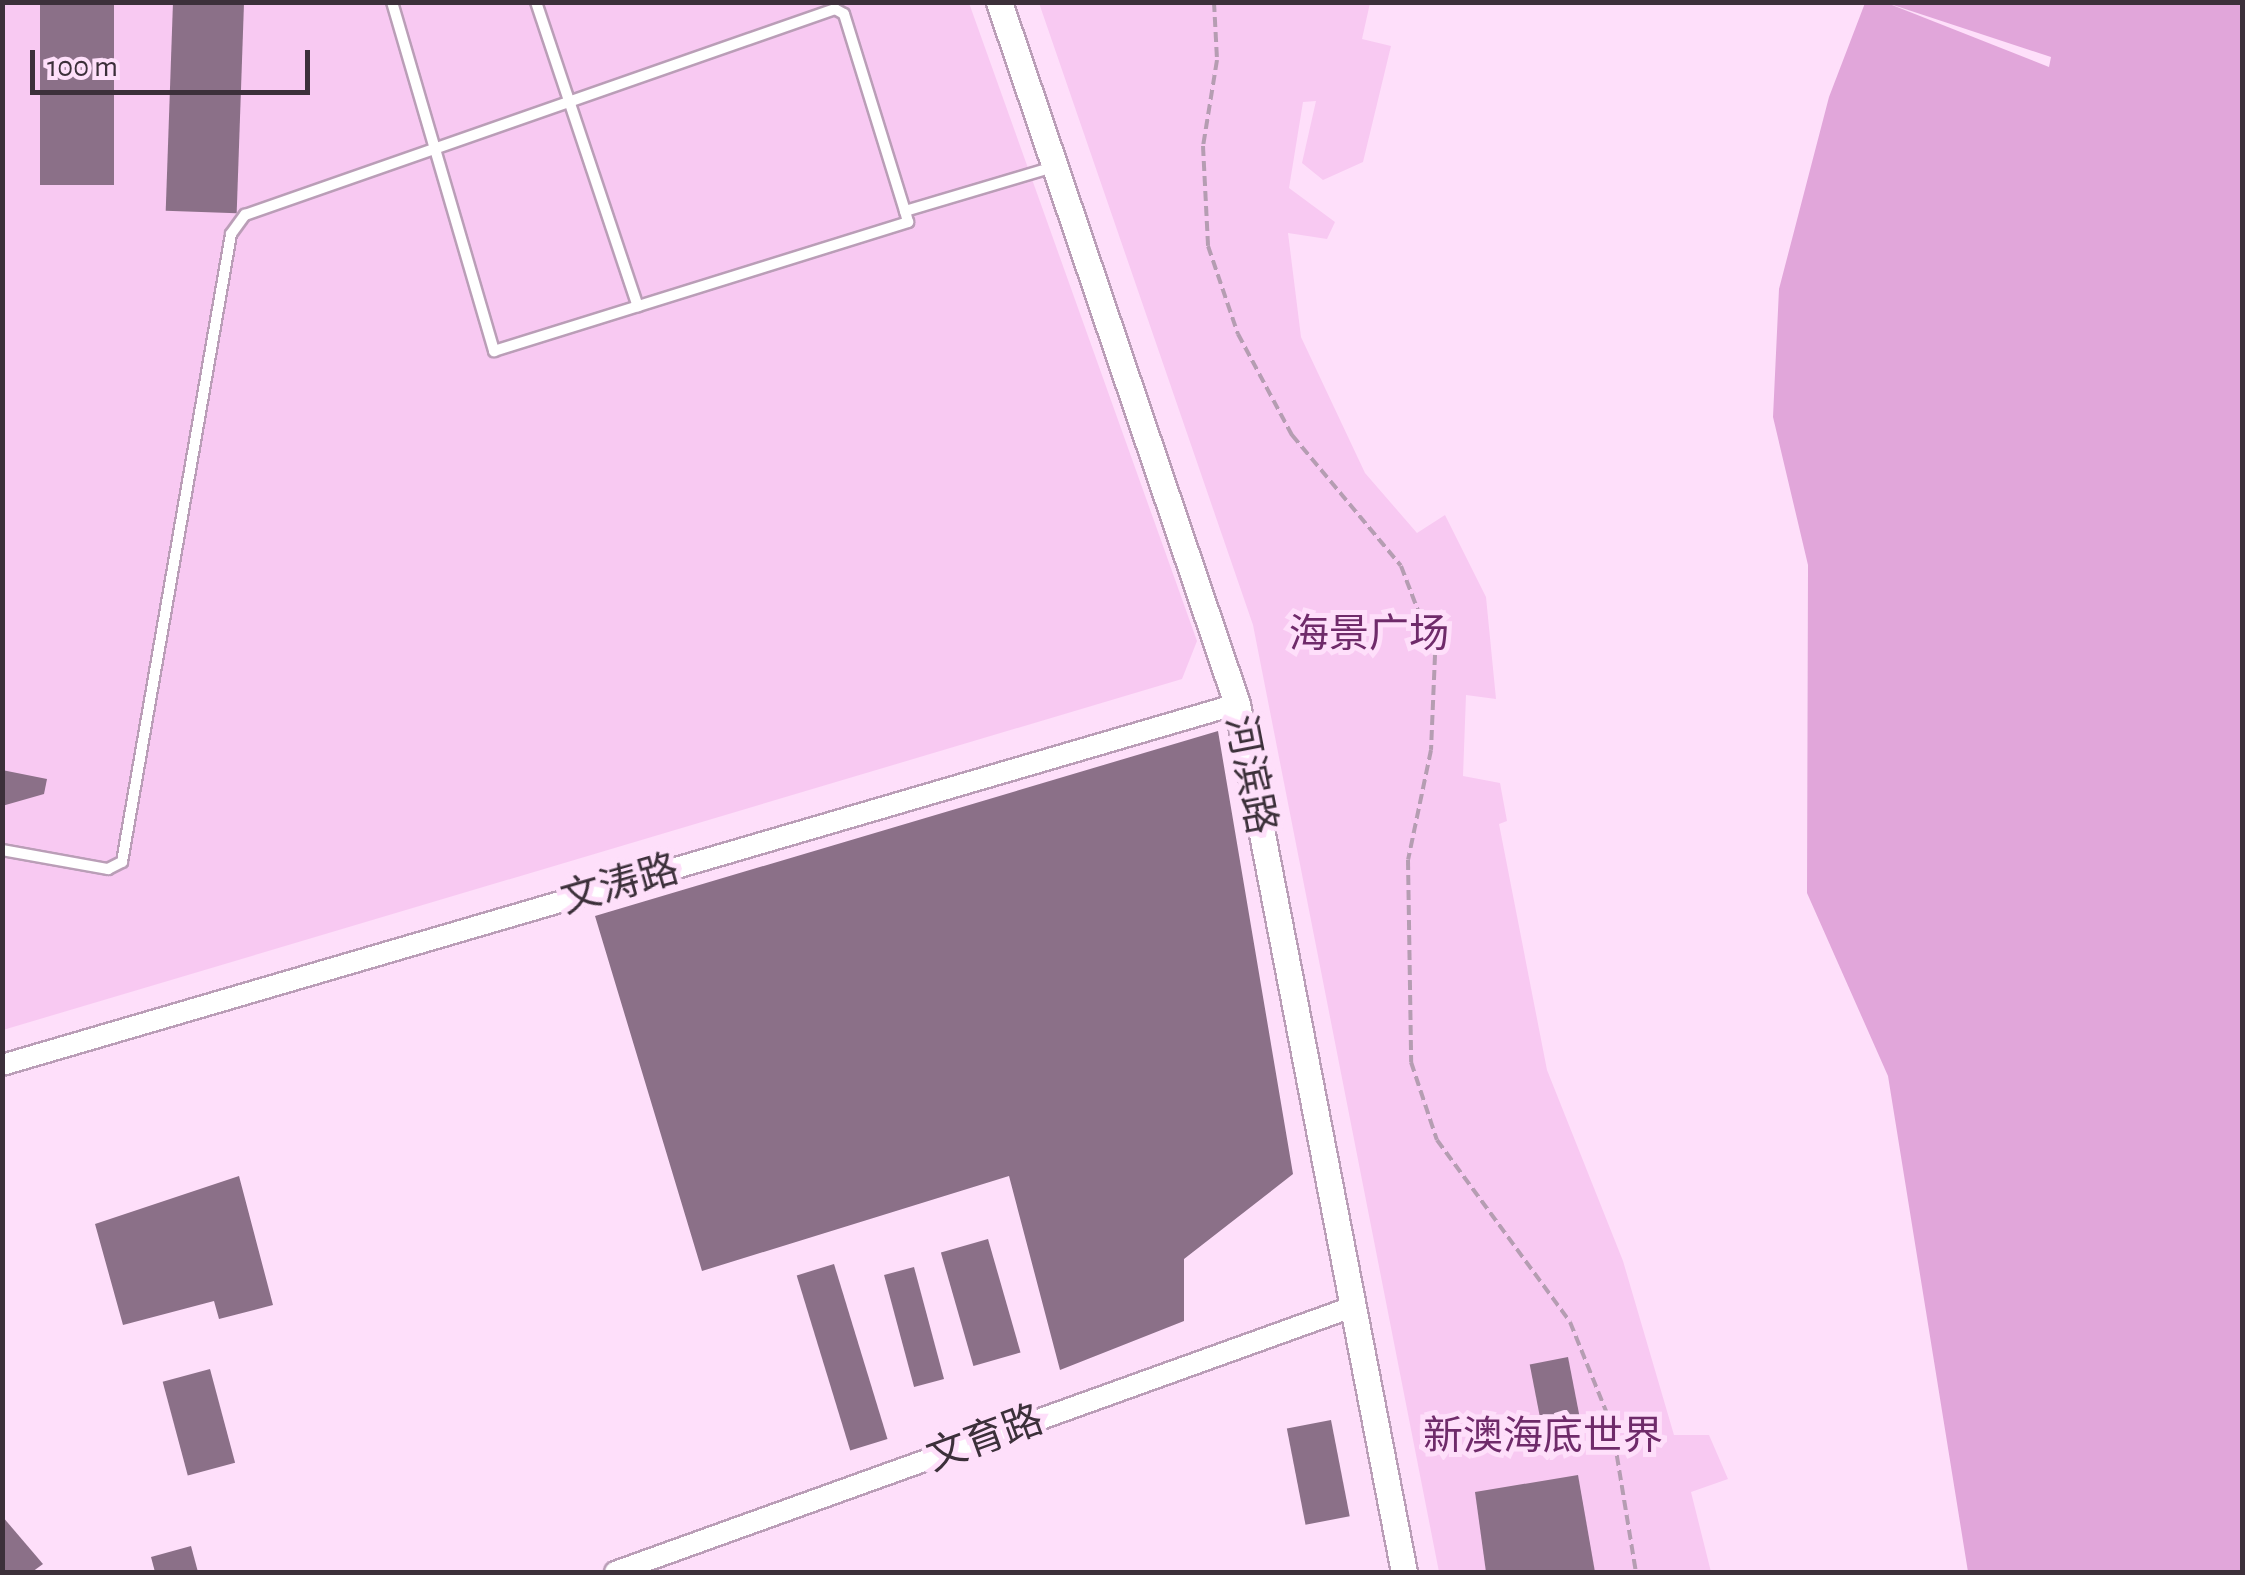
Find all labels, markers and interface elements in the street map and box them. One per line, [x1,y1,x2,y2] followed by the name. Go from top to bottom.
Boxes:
[35,30,315,92] scale bar
[47,52,118,82] text: 100 m
[1289,611,1449,659] park label: 海景广场
[1215,712,1285,838] street label: 河滨路
[556,845,684,925] street label: 文涛路
[920,1396,1050,1482] street label: 文育路
[1423,1413,1663,1461] park label: 新澳海底世界

